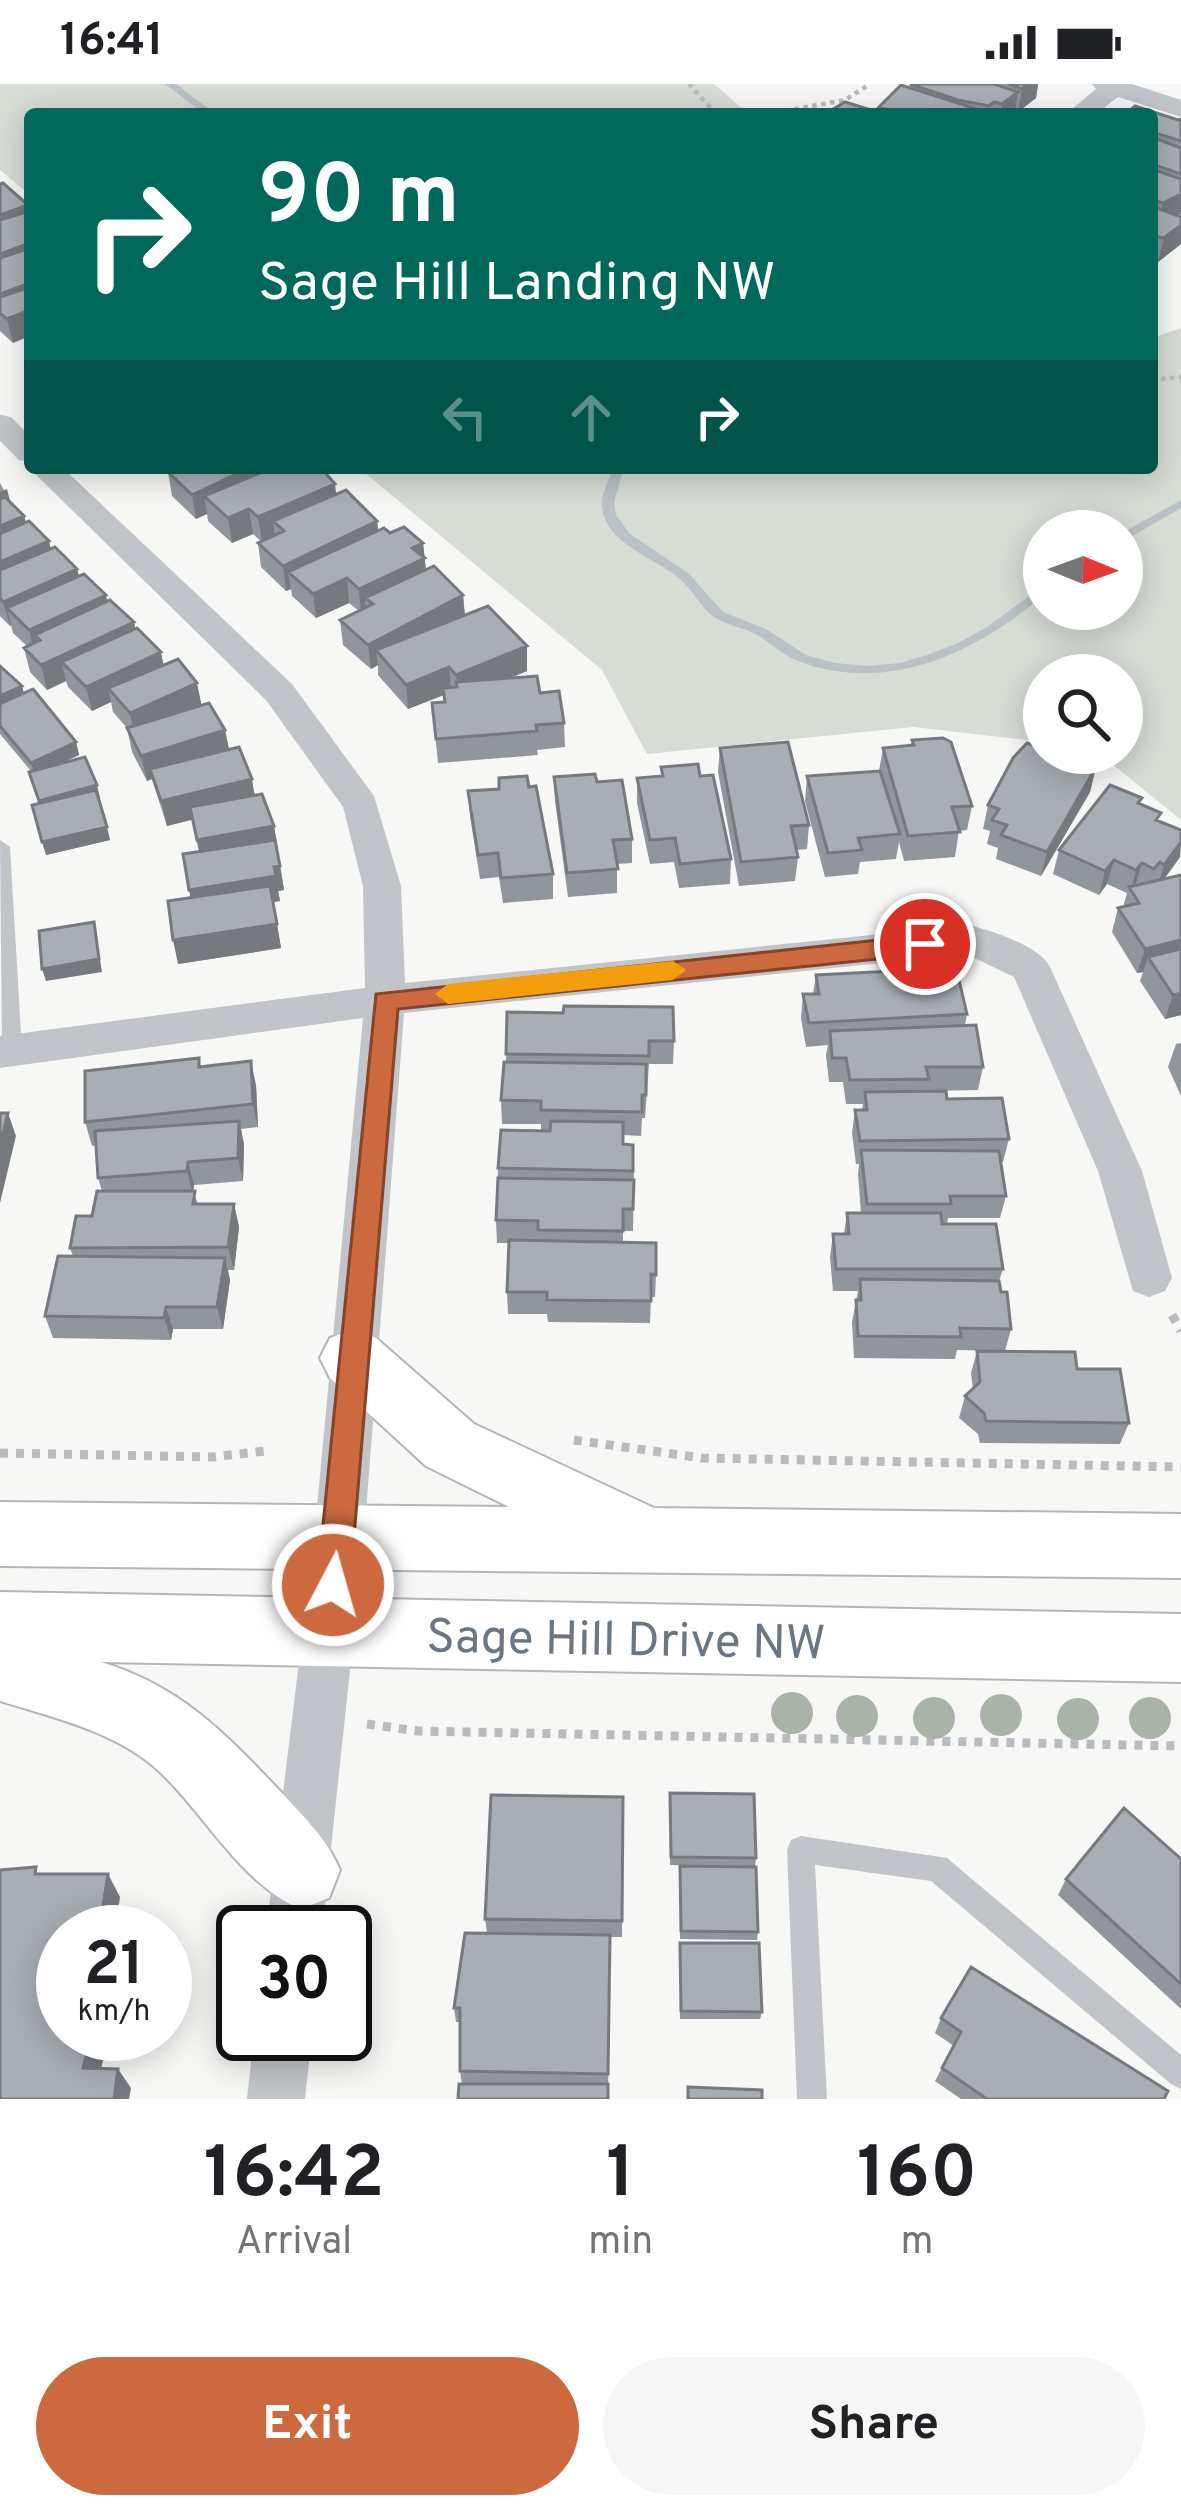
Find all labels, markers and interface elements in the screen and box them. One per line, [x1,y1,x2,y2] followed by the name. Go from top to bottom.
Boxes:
[60,14,164,71] text: 16:41
[258,147,460,253] text: 90 m
[60,156,216,312] icon: right
[258,251,776,320] text: Sage Hill Landing NW
[432,384,498,450] icon: left
[558,384,624,450] icon: ahead
[684,384,750,450] icon: right
[1023,510,1143,630] north arrow
[1023,510,1143,774] map controls
[1023,654,1143,774] button: search
[874,893,976,995] pin
[892,911,958,977] icon: arrive
[270,1522,396,1648] position arrow
[426,1610,826,1676] street label: Sage Hill Drive NW
[216,1905,372,2061] speed limit sign: 30
[84,1930,144,2006] text: 21
[78,1994,150,2031] text: km/h
[204,2131,385,2223] text: 16:42
[606,2131,635,2223] text: 1
[857,2131,977,2223] text: 160
[236,2219,352,2268] text: Arrival
[588,2219,653,2268] text: min
[901,2219,934,2268] text: m
[36,2357,579,2495] button: Exit
[603,2357,1145,2495] button: Share

